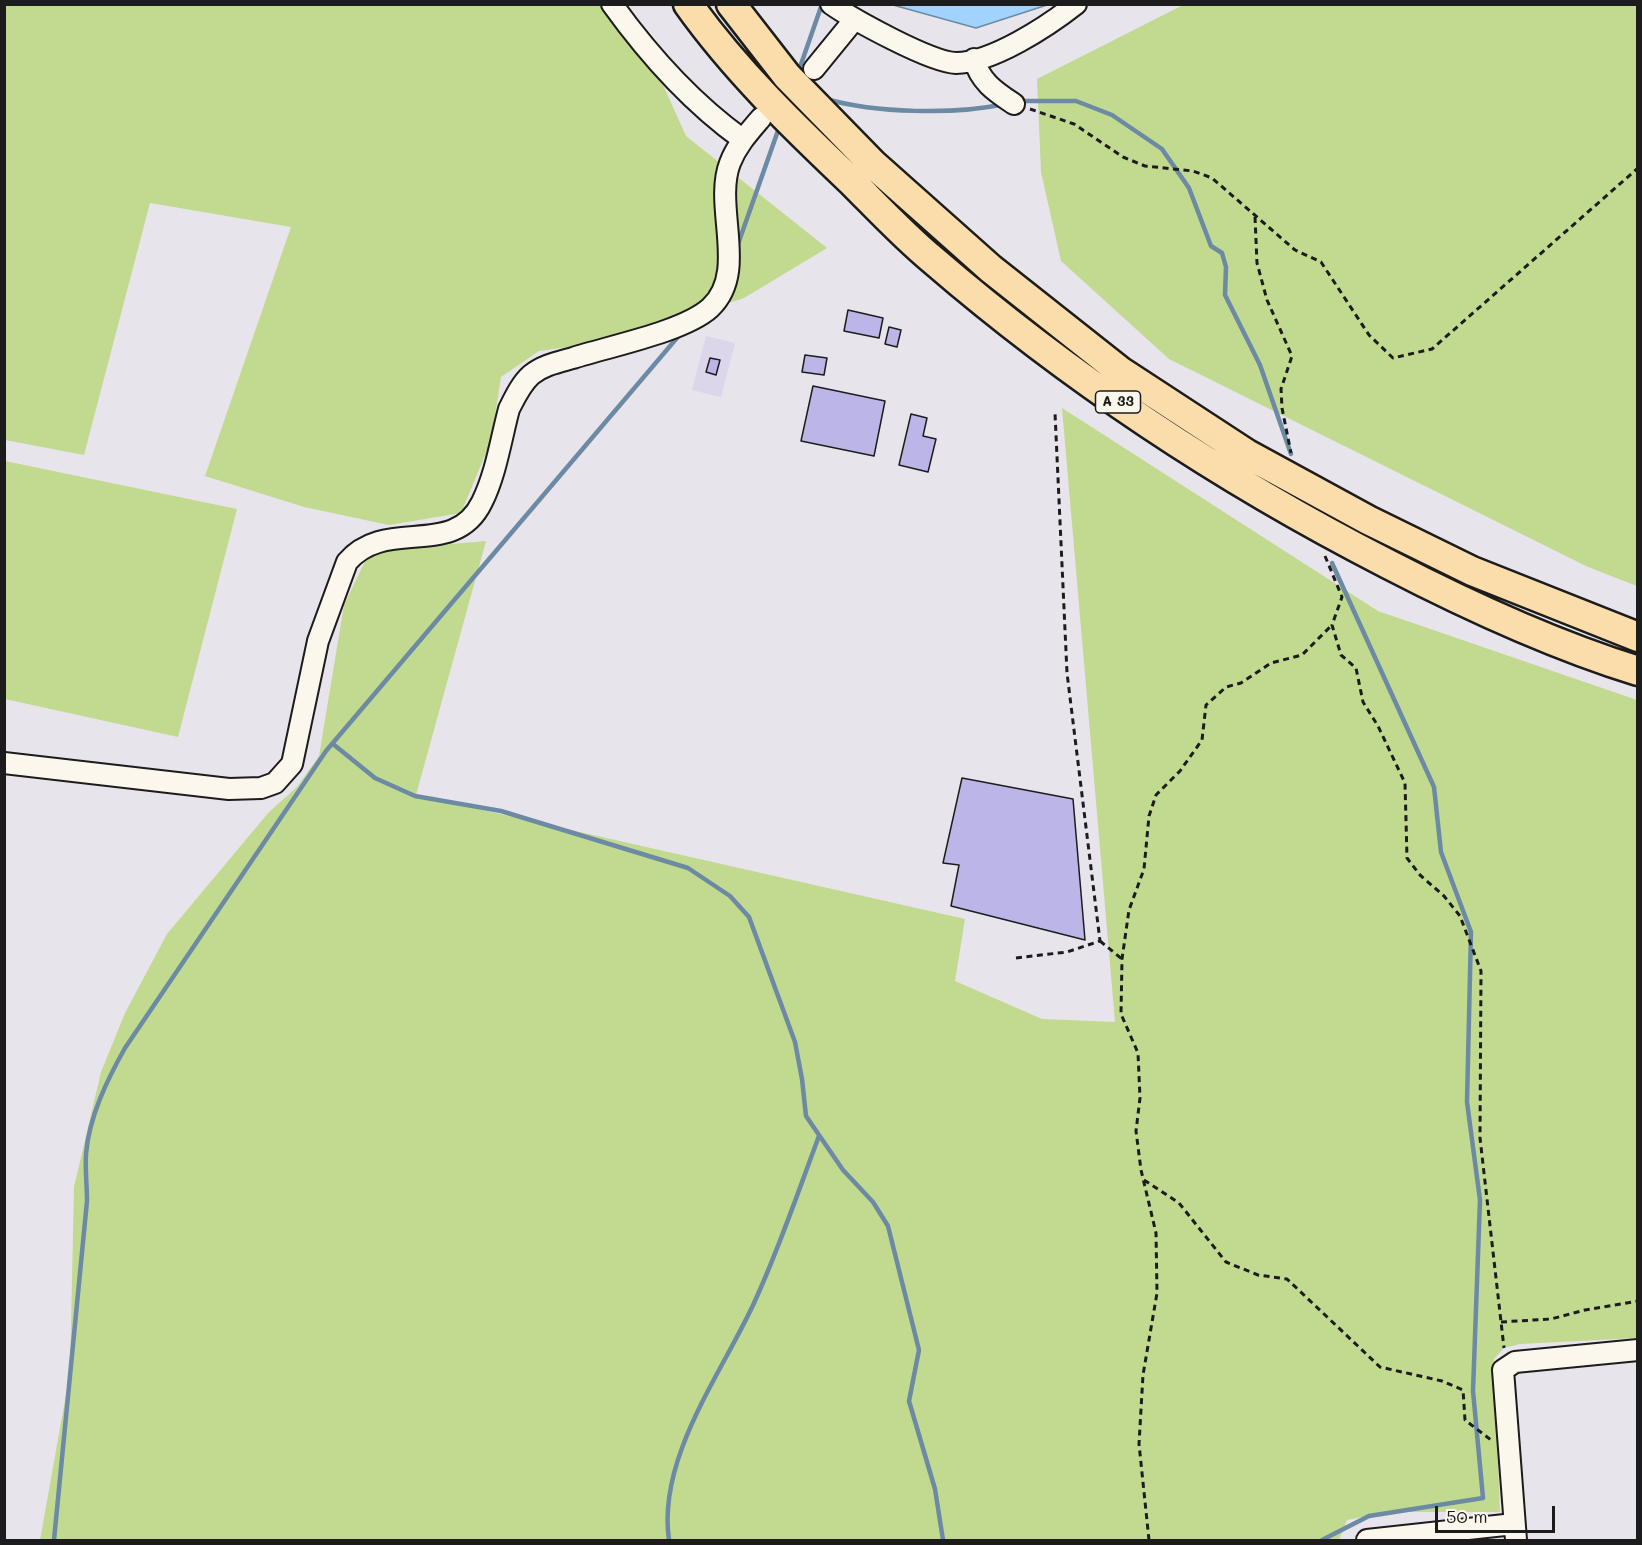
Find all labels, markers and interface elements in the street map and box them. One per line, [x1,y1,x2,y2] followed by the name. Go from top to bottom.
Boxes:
[1096,391,1140,413] road number: A 33
[1438,1494,1558,1532] scale bar
[1446,1504,1488,1528] text: 50 m

